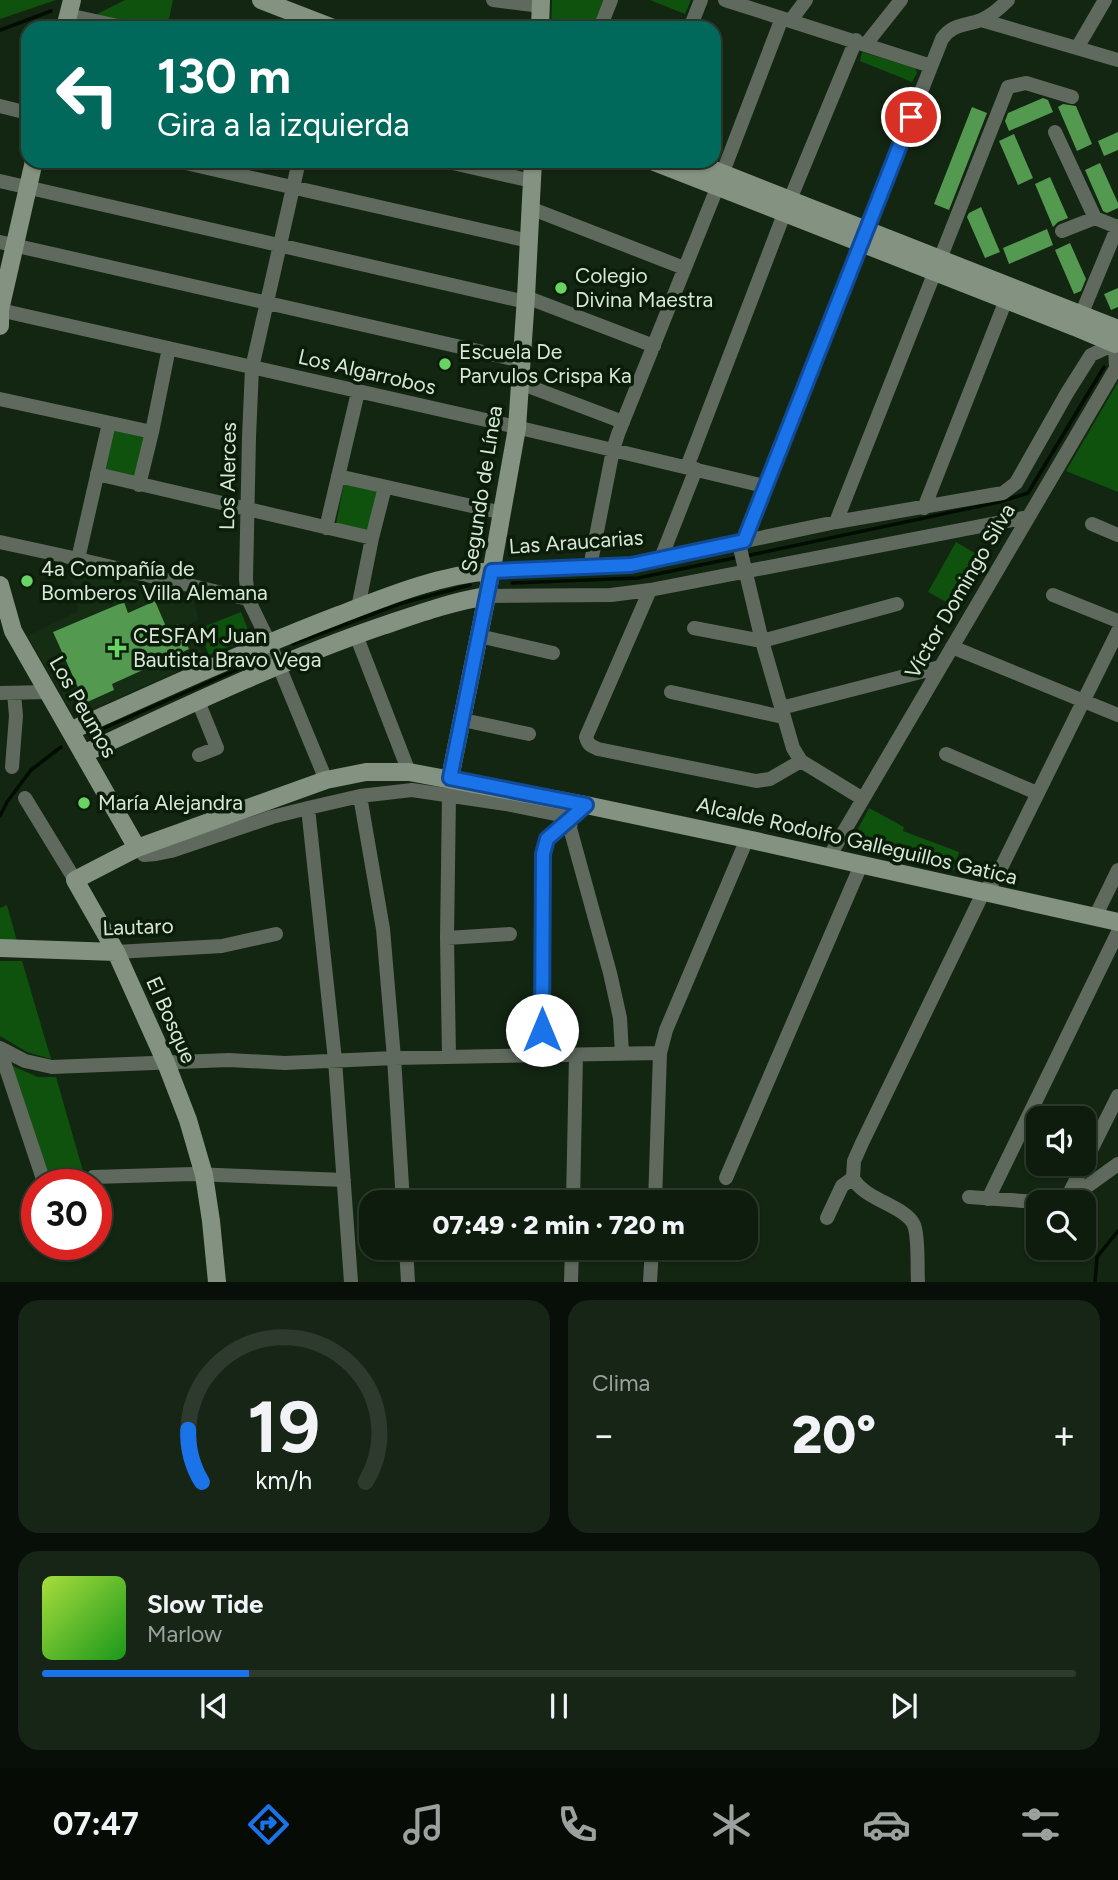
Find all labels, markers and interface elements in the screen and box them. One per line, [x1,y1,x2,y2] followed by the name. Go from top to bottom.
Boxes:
[157,46,291,105] text: 130 m
[42,49,133,140] icon: left
[881,87,941,147] pin
[892,98,930,136] icon: arrive
[157,106,410,144] text: Gira a la izquierda
[575,263,713,312] place label: Colegio Divina Maestra
[553,280,569,296] marker: Colegio Divina Maestra
[459,339,632,388] place label: Escuela De Parvulos Crispa Ka
[296,344,438,400] street label: Los Algarrobos
[437,356,453,372] marker: Escuela De Parvulos Crispa Ka
[456,404,507,574] street label: Segundo de Línea
[214,422,241,530] street label: Los Alerces
[899,499,1020,683] street label: Víctor Domingo Silva
[508,524,644,559] street label: Las Araucarias
[41,556,268,605] place label: 4a Compañía de Bomberos Villa Alemana
[19,573,35,589] marker: 4a Compañía de Bomberos Villa Alemana
[133,623,321,672] place label: CESFAM Juan Bautista Bravo Vega
[107,638,127,658] marker: CESFAM Juan Bautista Bravo Vega
[44,652,123,762] street label: Los Peumos
[98,790,243,815] place label: María Alejandra
[694,791,1020,890] street label: Alcalde Rodolfo Galleguillos Gatica
[76,795,92,811] marker: María Alejandra
[102,913,174,940] street label: Lautaro
[141,973,202,1067] street label: El Bosque
[505,993,579,1067] position arrow
[1026,1106,1096,1260] map controls
[1026,1106,1096,1176] button: sound
[21,1169,112,1260] speed limit sign: 30
[1026,1190,1096,1260] button: search
[432,1209,685,1241] text: 07:49 · 2 min · 720 m
[592,1369,650,1397] text: Clima
[248,1384,320,1471] text: 19
[792,1404,876,1466] text: 20°
[592,1412,616,1458] text: −
[1052,1412,1076,1458] text: +
[255,1465,313,1495] text: km/h
[147,1588,263,1620] text: Slow Tide
[147,1620,222,1648] text: Marlow
[195,1687,233,1725] icon: previous
[540,1687,578,1725] icon: pause
[885,1687,923,1725] icon: next
[244,1800,293,1849] icon: directions
[399,1800,448,1849] icon: music
[553,1800,602,1849] icon: phone
[707,1800,756,1849] icon: climate
[862,1800,911,1849] icon: car
[1016,1800,1065,1849] icon: filters
[53,1805,139,1843] text: 07:47

